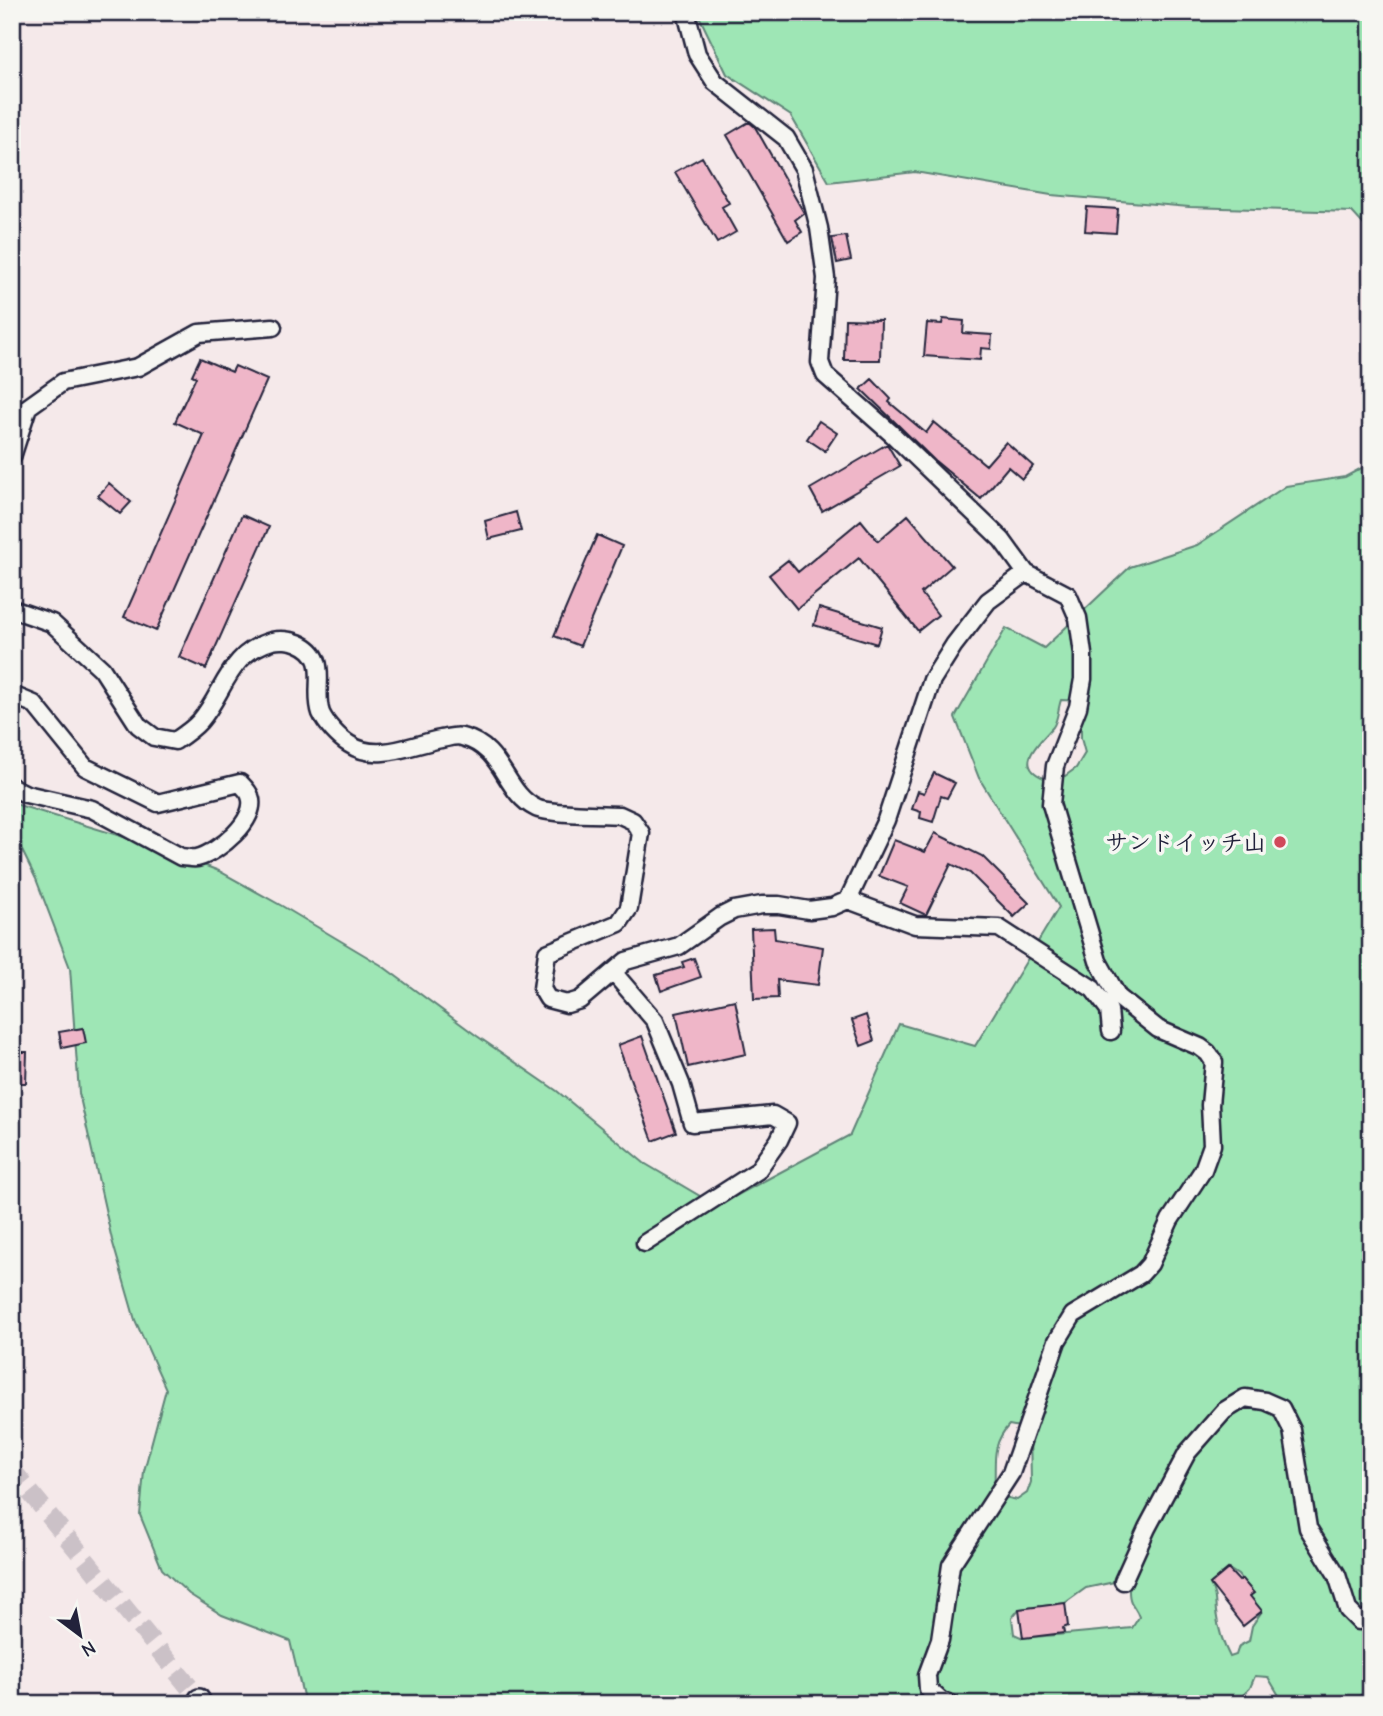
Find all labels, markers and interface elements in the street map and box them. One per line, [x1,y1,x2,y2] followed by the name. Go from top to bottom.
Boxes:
[1105,829,1266,856] place label: サンドイッチ山
[1272,834,1288,850] marker: サンドイッチ山
[46,1600,116,1670] north arrow
[77,1636,100,1661] text: N

